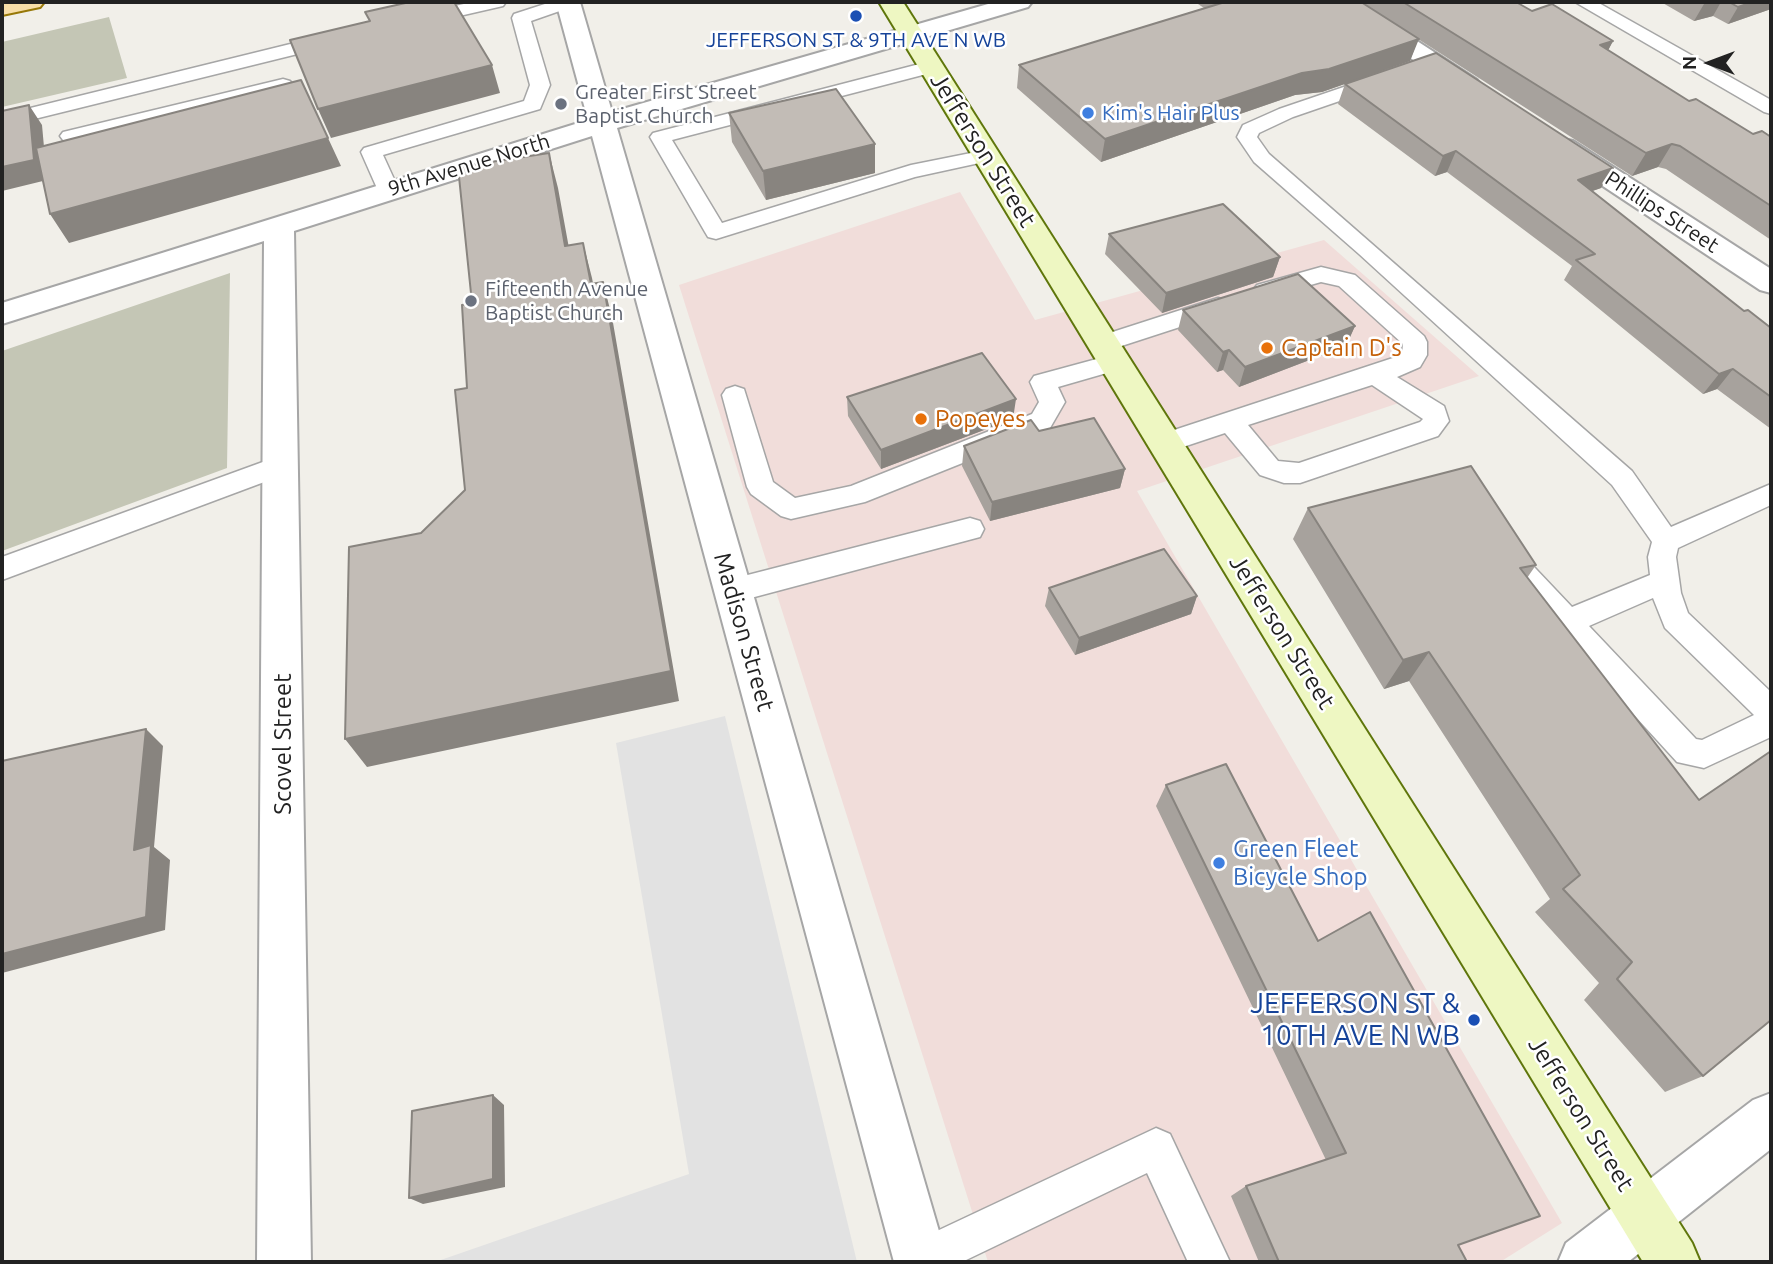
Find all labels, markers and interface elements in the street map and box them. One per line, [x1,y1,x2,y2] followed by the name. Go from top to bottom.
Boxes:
[848,8,864,24] marker: JEFFERSON ST & 9TH AVE N WB
[706,27,1006,53] place label: JEFFERSON ST & 9TH AVE N WB
[1675,28,1745,98] north arrow
[1678,56,1700,70] text: N
[924,68,1042,232] street label: Jefferson Street
[575,79,757,129] place label: Greater First Street Baptist Church
[553,96,569,112] marker: Greater First Street Baptist Church
[1102,100,1240,126] place label: Kim's Hair Plus
[1080,105,1096,121] marker: Kim's Hair Plus
[385,128,553,202] street label: 9th Avenue North
[1600,166,1724,258] street label: Phillips Street
[485,276,648,326] place label: Fifteenth Avenue Baptist Church
[463,293,479,309] marker: Fifteenth Avenue Baptist Church
[1281,334,1402,362] place label: Captain D's
[1259,340,1275,356] marker: Captain D's
[935,405,1026,433] place label: Popeyes
[913,411,929,427] marker: Popeyes
[708,549,780,715] street label: Madison Street
[1223,550,1341,714] street label: Jefferson Street
[269,673,297,815] street label: Scovel Street
[1233,835,1368,891] place label: Green Fleet Bicycle Shop
[1211,855,1227,871] marker: Green Fleet Bicycle Shop
[1250,987,1460,1053] place label: JEFFERSON ST & 10TH AVE N WB
[1466,1012,1482,1028] marker: JEFFERSON ST & 10TH AVE N WB
[1522,1032,1640,1196] street label: Jefferson Street

